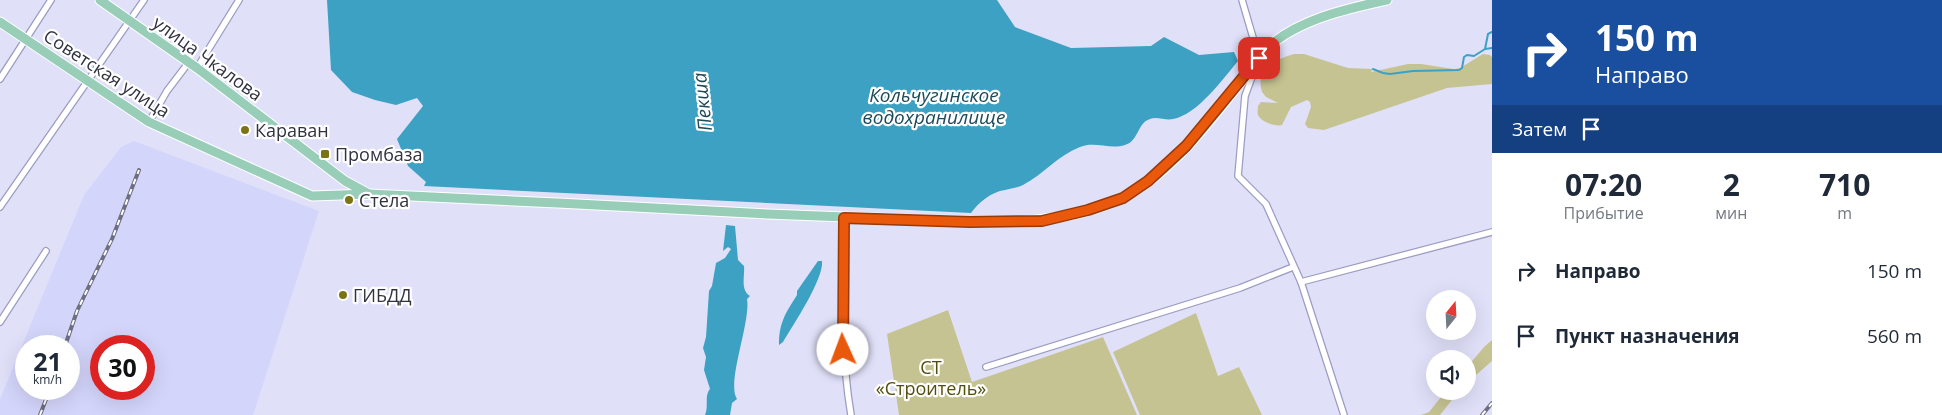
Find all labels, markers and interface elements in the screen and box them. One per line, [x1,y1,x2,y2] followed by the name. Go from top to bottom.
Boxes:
[148,10,268,106] street label: улица Чкалова
[1595,14,1699,61] text: 150 m
[1512,20,1577,85] icon: right
[39,23,175,123] street label: Советская улица
[1238,37,1280,79] pin
[1245,44,1273,72] icon: arrive
[1595,59,1689,89] text: Направо
[686,71,718,133] water label: Пекша
[863,82,1005,130] water label: Кольчугинское водохранилище
[1577,115,1605,143] icon: arrive
[1512,116,1567,142] text: Затем
[255,118,329,142] place label: Караван
[239,124,251,136] marker: Караван
[335,142,423,166] place label: Промбаза
[319,148,331,160] marker: Промбаза
[1565,164,1642,205] text: 07:20
[1723,164,1740,205] text: 2
[1819,164,1870,205] text: 710
[359,188,409,212] place label: Стела
[343,194,355,206] marker: Стела
[1564,202,1644,224] text: Прибытие
[1715,202,1747,224] text: мин
[1837,202,1852,224] text: m
[1512,257,1540,285] icon: right
[1555,258,1641,284] text: Направо
[1867,258,1922,284] text: 150 m
[353,283,412,307] place label: ГИБДД
[337,289,349,301] marker: ГИБДД
[1426,290,1476,340] north arrow
[1426,290,1476,400] map controls
[1512,322,1540,350] icon: arrive
[816,323,868,375] position arrow
[1555,323,1740,349] text: Пункт назначения
[1867,323,1922,349] text: 560 m
[90,335,155,400] speed limit sign: 30
[33,344,62,378] text: 21
[1426,350,1476,400] button: sound
[876,355,986,400] park label: СТ «Строитель»
[33,371,62,388] text: km/h

